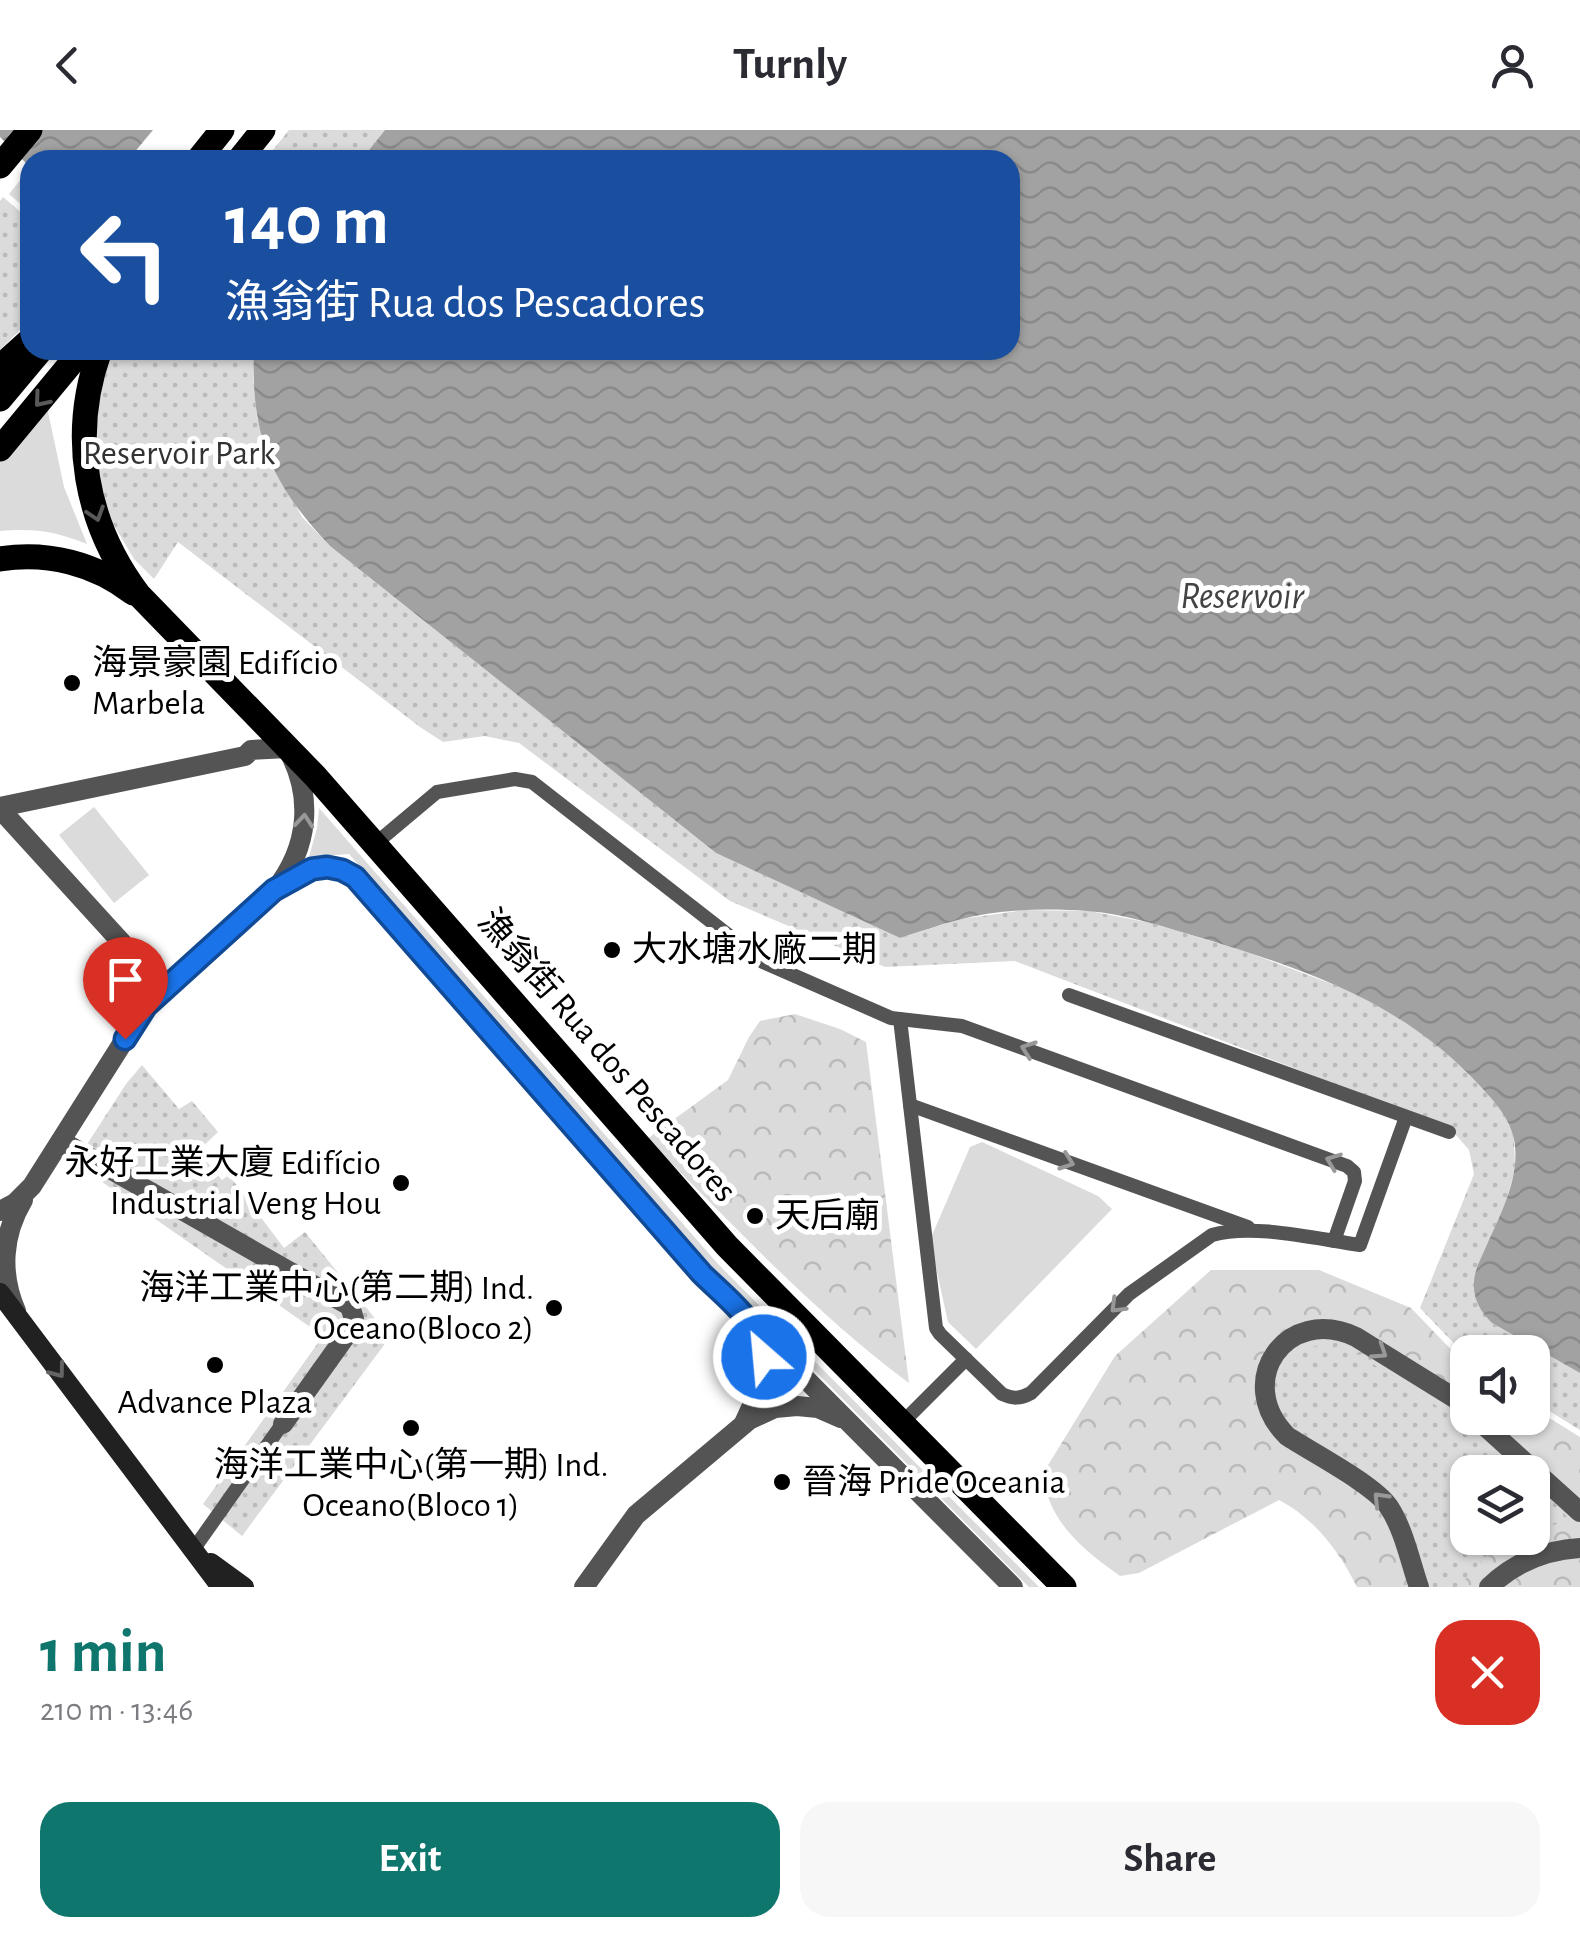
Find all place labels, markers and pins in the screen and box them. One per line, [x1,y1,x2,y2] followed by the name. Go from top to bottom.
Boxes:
[92,644,339,721] place label: 海景豪園 Edifício Marbela
[61,672,83,694] marker: 海景豪園 Edifício Marbela
[632,930,877,968] place label: 大水塘水廠二期
[83,937,168,1040] pin
[601,939,623,961] marker: 大水塘水廠二期
[64,1144,381,1221] place label: 永好工業大廈 Edifício Industrial Veng Hou
[390,1172,412,1194] marker: 永好工業大廈 Edifício Industrial Veng Hou
[775,1197,880,1234] place label: 天后廟
[744,1205,766,1227] marker: 天后廟
[139,1269,534,1346] place label: 海洋工業中心(第二期) Ind. Oceano(Bloco 2)
[543,1297,565,1319] marker: 海洋工業中心(第二期) Ind. Oceano(Bloco 2)
[204,1354,226,1376] marker: Advance Plaza
[118,1385,312,1420] place label: Advance Plaza
[400,1417,422,1439] marker: 海洋工業中心(第一期) Ind. Oceano(Bloco 1)
[214,1446,608,1523] place label: 海洋工業中心(第一期) Ind. Oceano(Bloco 1)
[802,1463,1066,1500] place label: 晉海 Pride Oceania
[771,1471,793,1493] marker: 晉海 Pride Oceania

